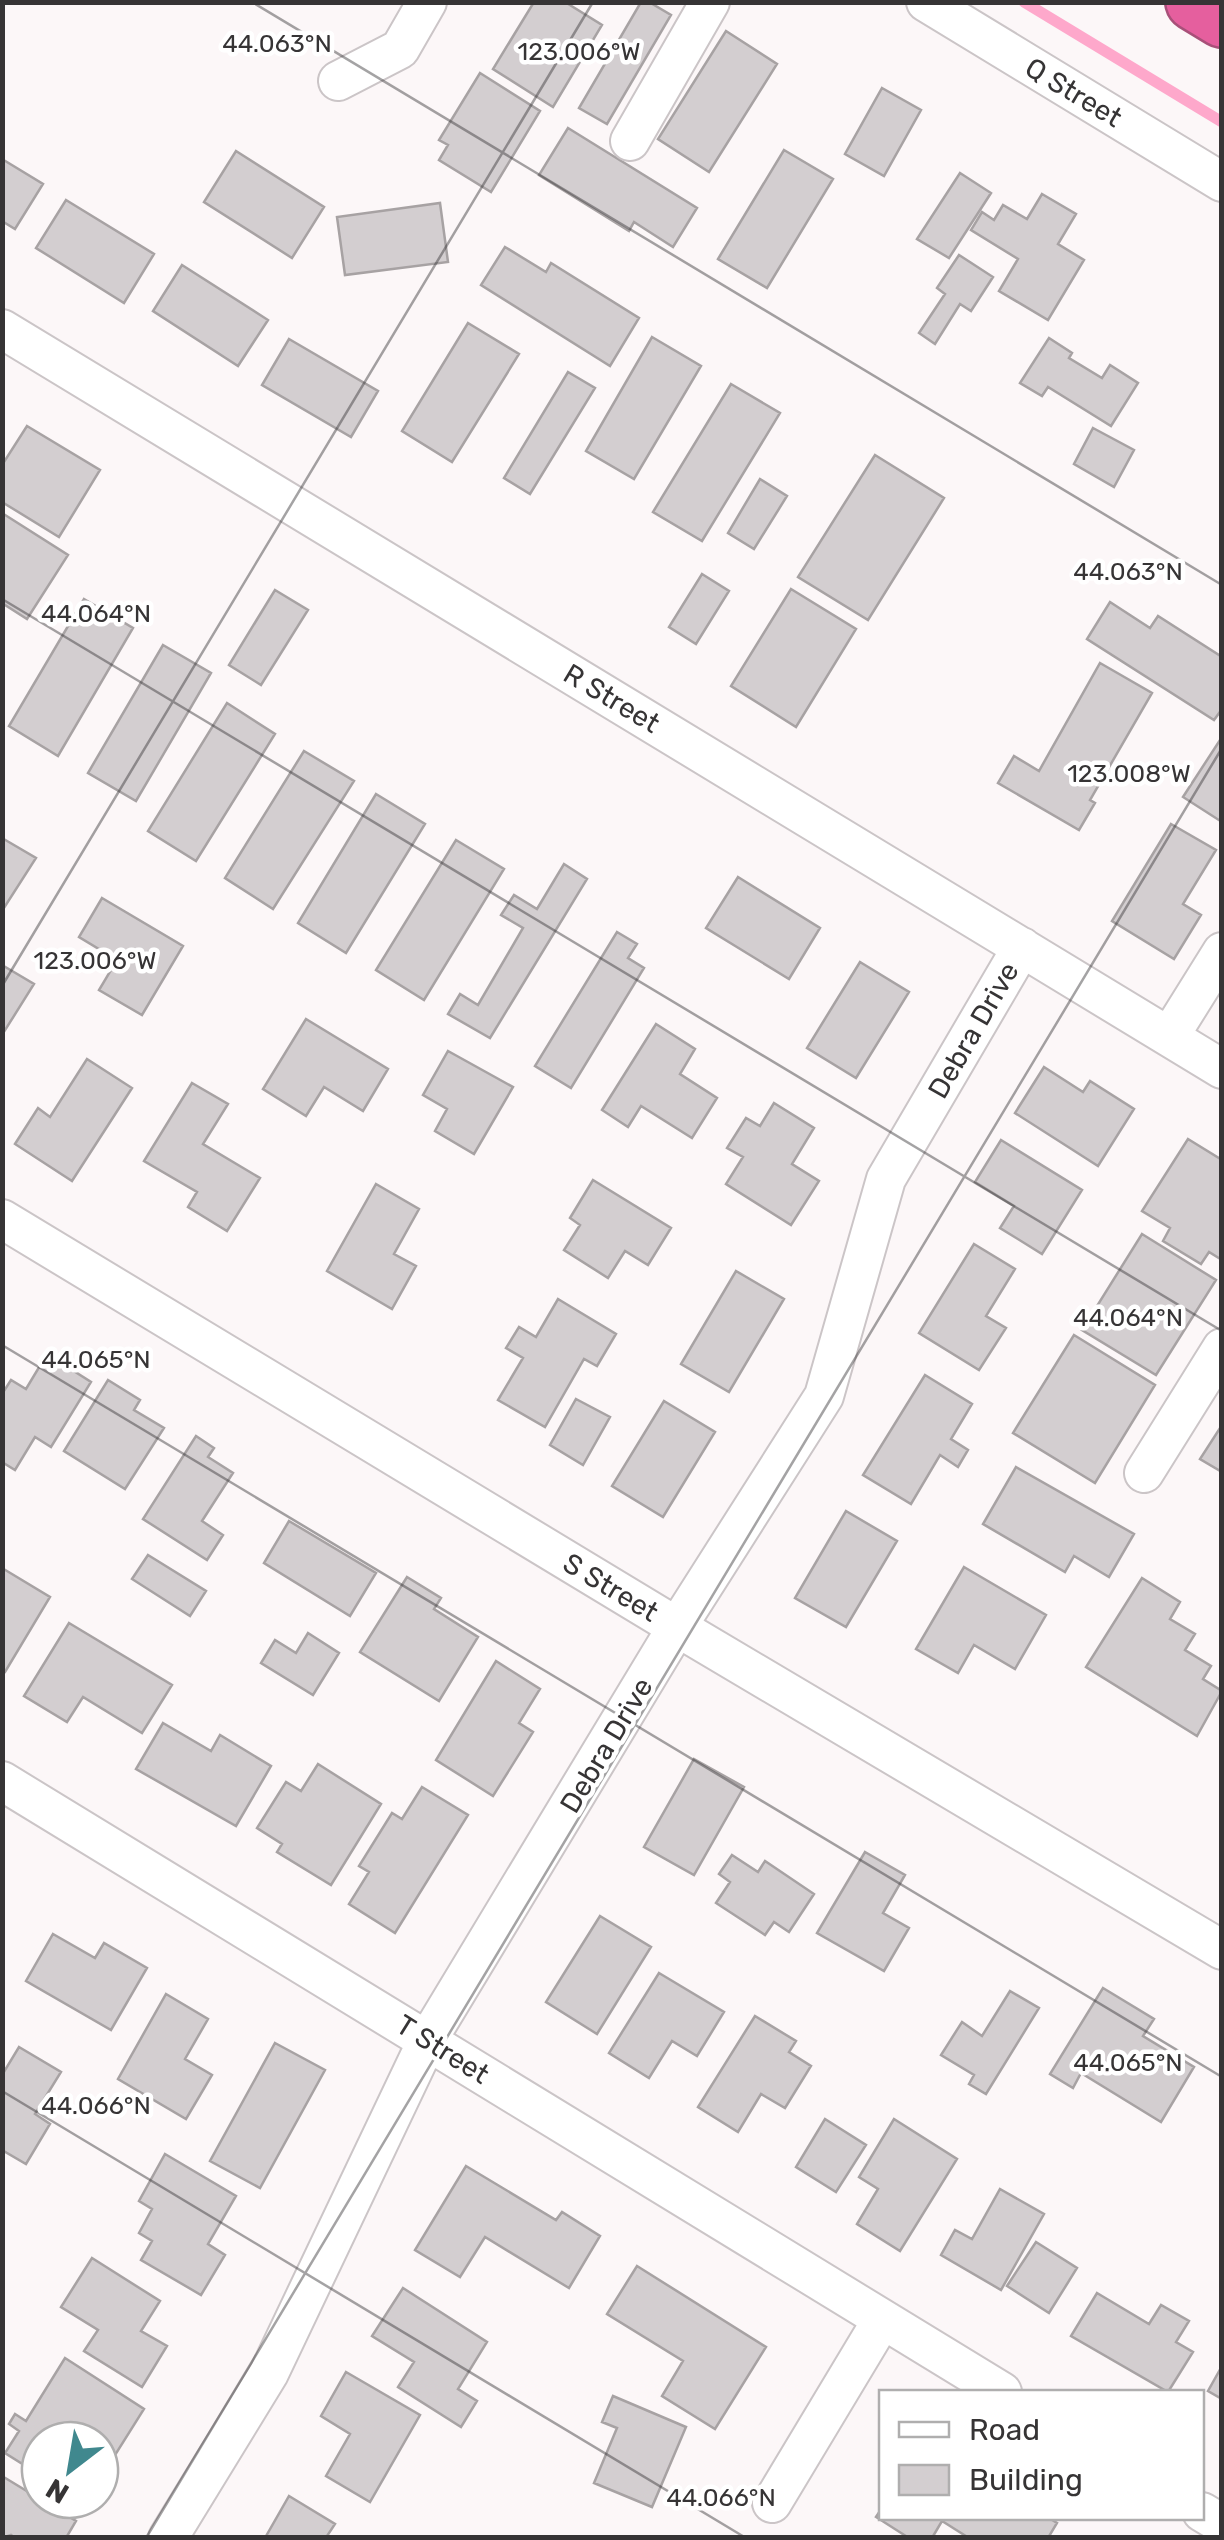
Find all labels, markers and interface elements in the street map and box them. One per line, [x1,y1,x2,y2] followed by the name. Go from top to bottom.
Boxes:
[222,29,332,58] text: 44.063°N
[518,37,640,66] text: 123.006°W
[1019,51,1128,134] street label: Q Street
[1073,557,1183,586] text: 44.063°N
[41,599,151,628] text: 44.064°N
[558,657,666,740] street label: R Street
[1067,759,1191,788] text: 123.008°W
[34,946,156,975] text: 123.006°W
[921,956,1026,1104] street label: Debra Drive
[1073,1303,1183,1332] text: 44.064°N
[41,1345,151,1374] text: 44.065°N
[557,1546,664,1629] street label: S Street
[553,1672,660,1819] street label: Debra Drive
[390,2008,495,2091] street label: T Street
[1073,2048,1183,2077] text: 44.065°N
[41,2091,151,2120] text: 44.066°N
[879,2390,1204,2520] legend
[969,2412,1040,2448] text: Road
[20,2420,120,2520] north arrow
[969,2462,1083,2498] text: Building
[40,2472,75,2510] text: N
[666,2483,776,2512] text: 44.066°N

